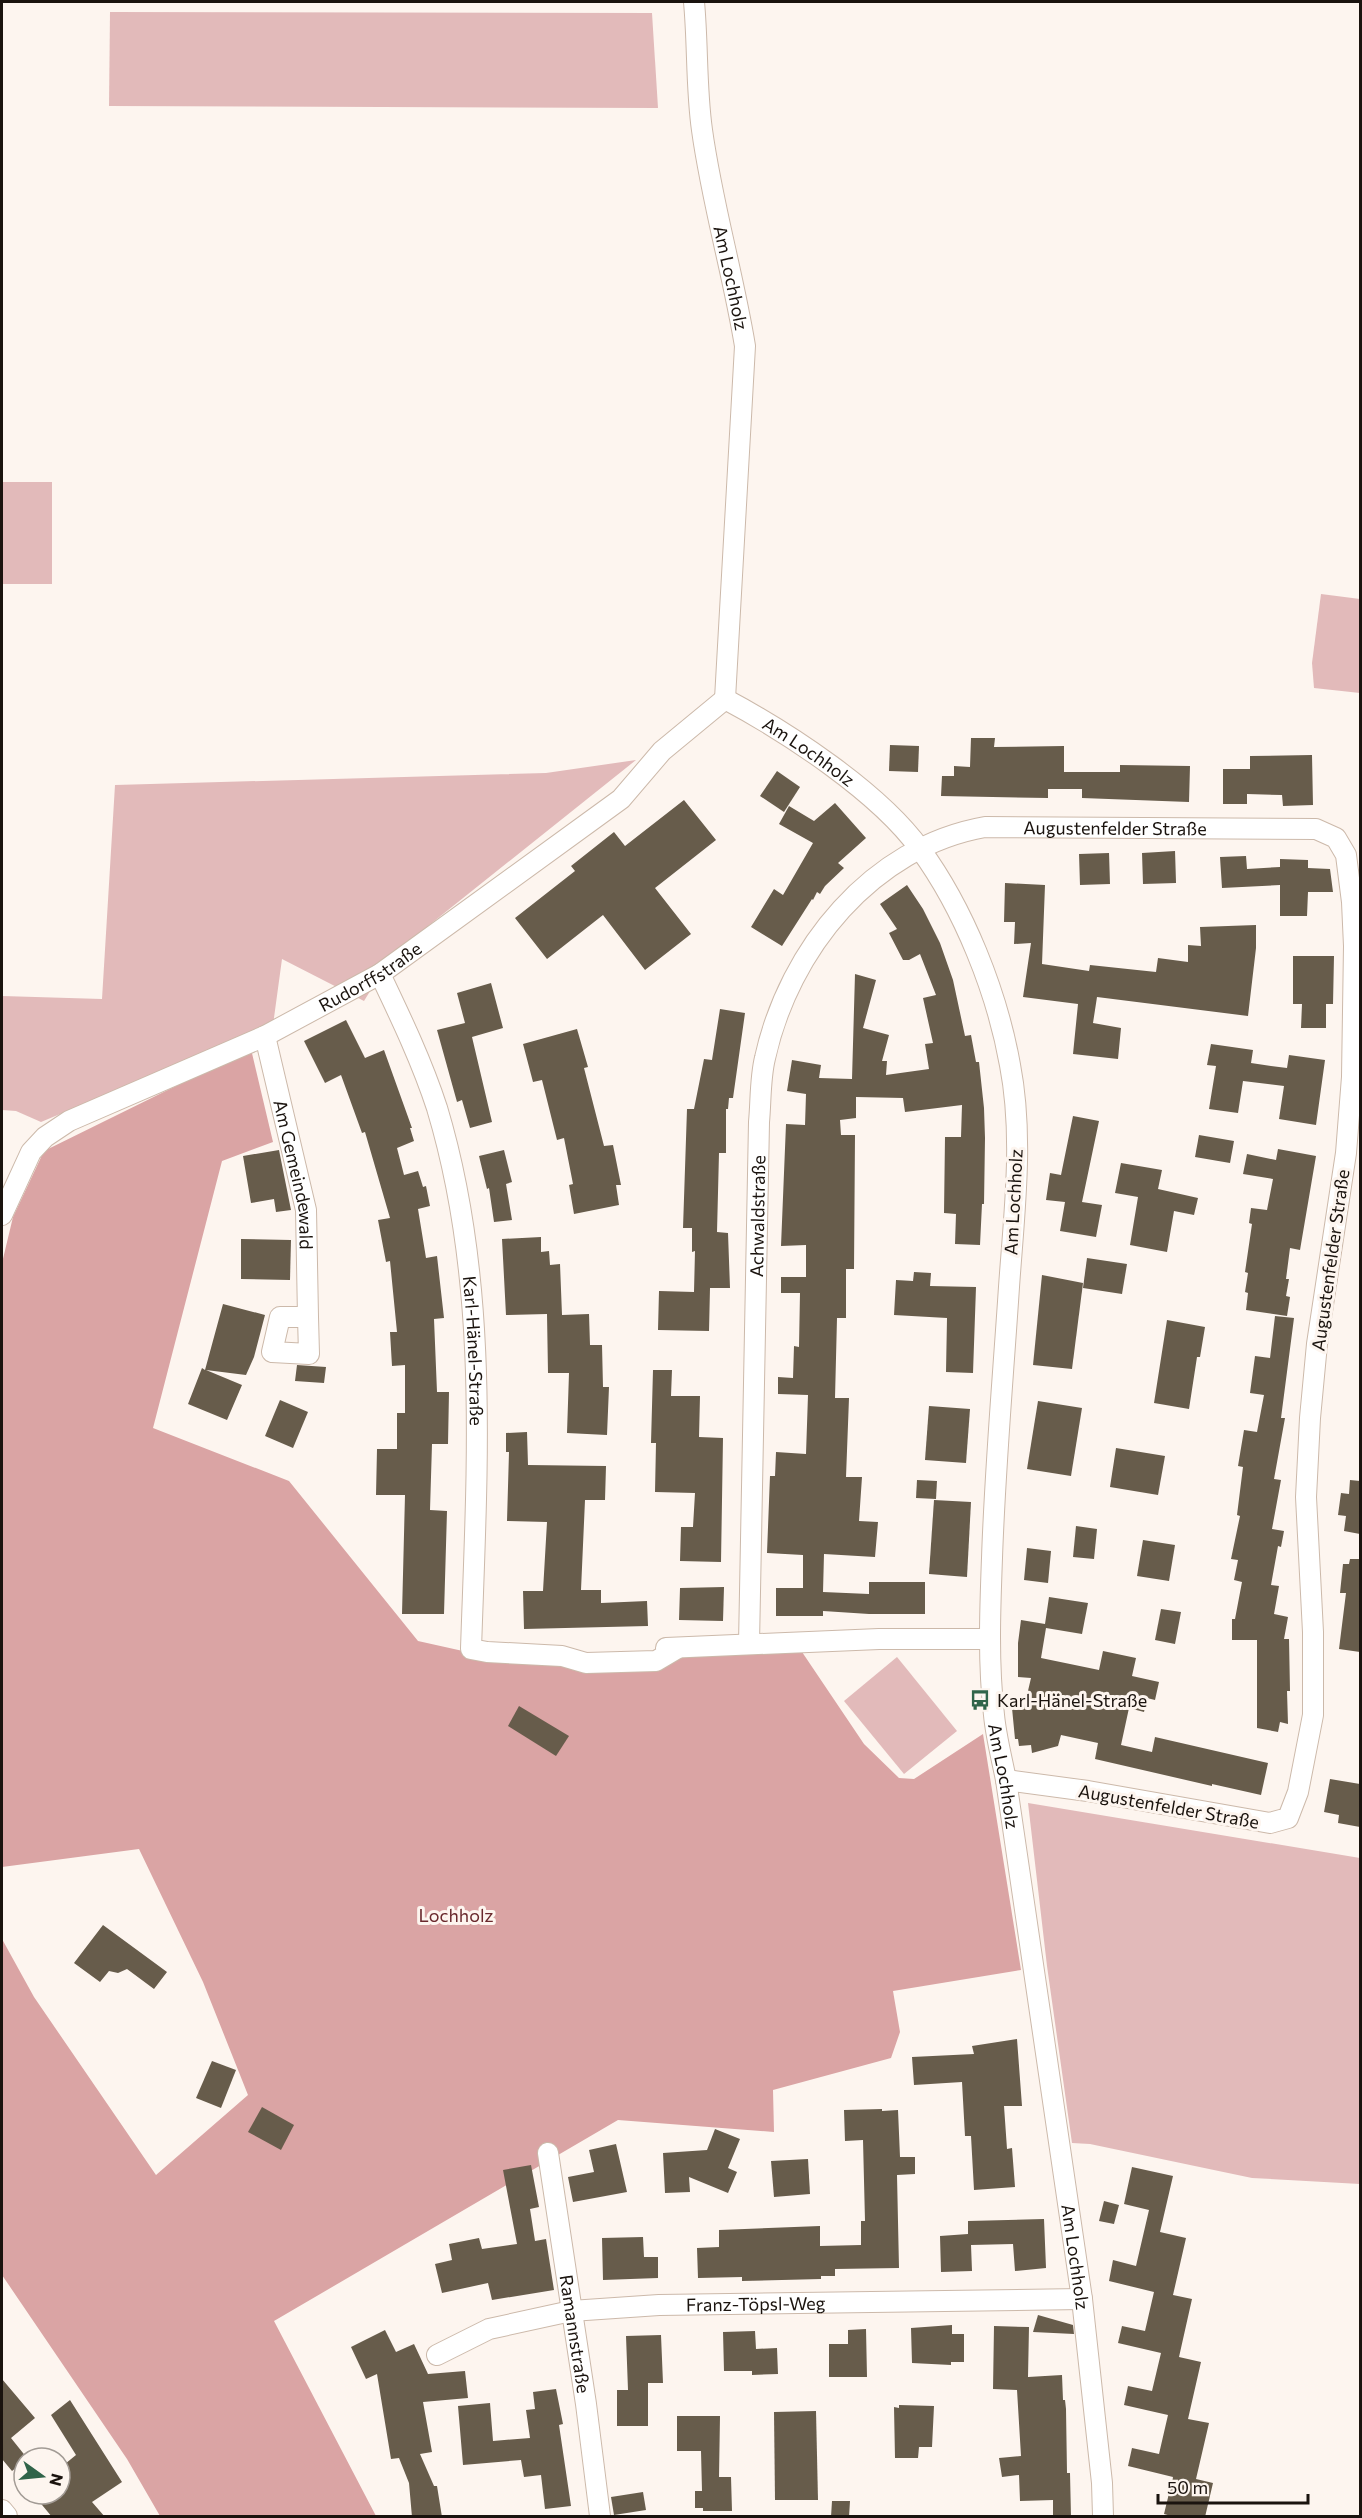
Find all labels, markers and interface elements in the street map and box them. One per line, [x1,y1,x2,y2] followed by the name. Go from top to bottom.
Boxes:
[709,223,753,332] street label: Am Lochholz
[759,712,859,791] street label: Am Lochholz
[1023,816,1207,839] street label: Augustenfelder Straße
[315,937,425,1016] street label: Rudorffstraße
[269,1097,318,1250] street label: Am Gemeindewald
[999,1148,1027,1256] street label: Am Lochholz
[745,1155,769,1277] street label: Achwaldstraße
[1306,1168,1354,1352] street label: Augustenfelder Straße
[459,1275,488,1426] street label: Karl-Hänel-Straße
[968,1688,992,1712] bus stop icon: Karl-Hänel-Straße
[997,1689,1147,1711] place label: Karl-Hänel-Straße
[984,1722,1024,1830] street label: Am Lochholz
[1077,1779,1261,1833] street label: Augustenfelder Straße
[419,1904,493,1926] park label: Lochholz
[1057,2203,1094,2311] street label: Am Lochholz
[556,2273,595,2395] street label: Ramannstraße
[686,2292,826,2316] street label: Franz-Töpsl-Weg
[12,2446,72,2506] north arrow
[1158,2467,1308,2505] scale bar
[46,2472,68,2488] text: N
[1167,2476,1208,2498] text: 50 m

